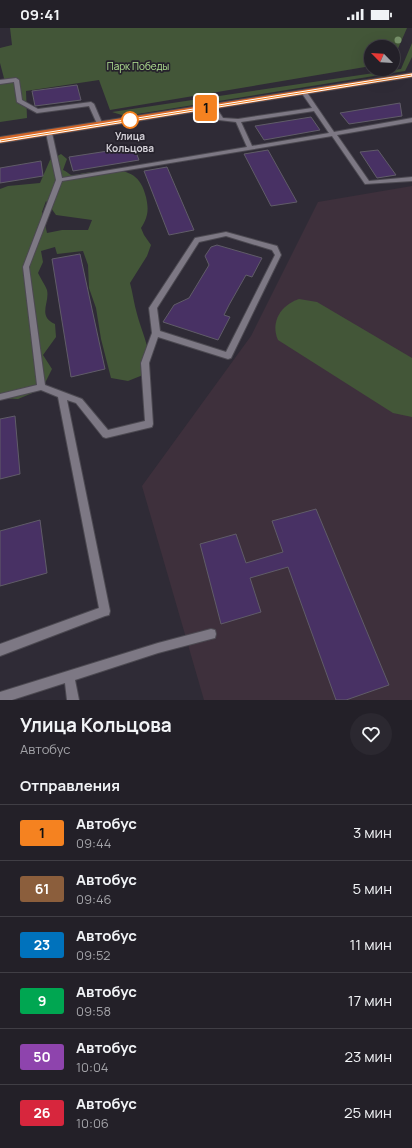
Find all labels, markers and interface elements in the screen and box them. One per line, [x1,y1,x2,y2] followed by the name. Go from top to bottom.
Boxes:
[20,4,60,25] text: 09:41
[364,40,400,76] north arrow
[364,40,400,76] map controls
[107,59,169,73] park label: Парк Победы
[193,95,219,121] line badge: 1
[203,98,209,117] text: 1
[121,111,139,129] marker: Улица Кольцова
[106,129,154,155] place label: Улица Кольцова
[20,712,172,738] text: Улица Кольцова
[350,713,392,755] button: heart
[20,740,70,758] text: Автобус
[20,775,120,796] text: Отправления
[76,813,137,834] text: Автобус
[353,822,392,843] text: 3 мин
[39,823,45,842] text: 1
[76,834,111,852] text: 09:44
[76,869,137,890] text: Автобус
[353,878,392,899] text: 5 мин
[35,879,49,898] text: 61
[76,890,112,908] text: 09:46
[76,925,137,946] text: Автобус
[350,934,392,955] text: 11 мин
[34,935,50,954] text: 23
[76,946,110,964] text: 09:52
[76,981,137,1002] text: Автобус
[348,990,392,1011] text: 17 мин
[38,991,46,1010] text: 9
[76,1002,111,1020] text: 09:58
[76,1037,137,1058] text: Автобус
[344,1046,392,1067] text: 23 мин
[33,1047,51,1066] text: 50
[76,1058,108,1076] text: 10:04
[76,1093,137,1114] text: Автобус
[344,1102,392,1123] text: 25 мин
[33,1103,51,1122] text: 26
[76,1114,109,1132] text: 10:06

